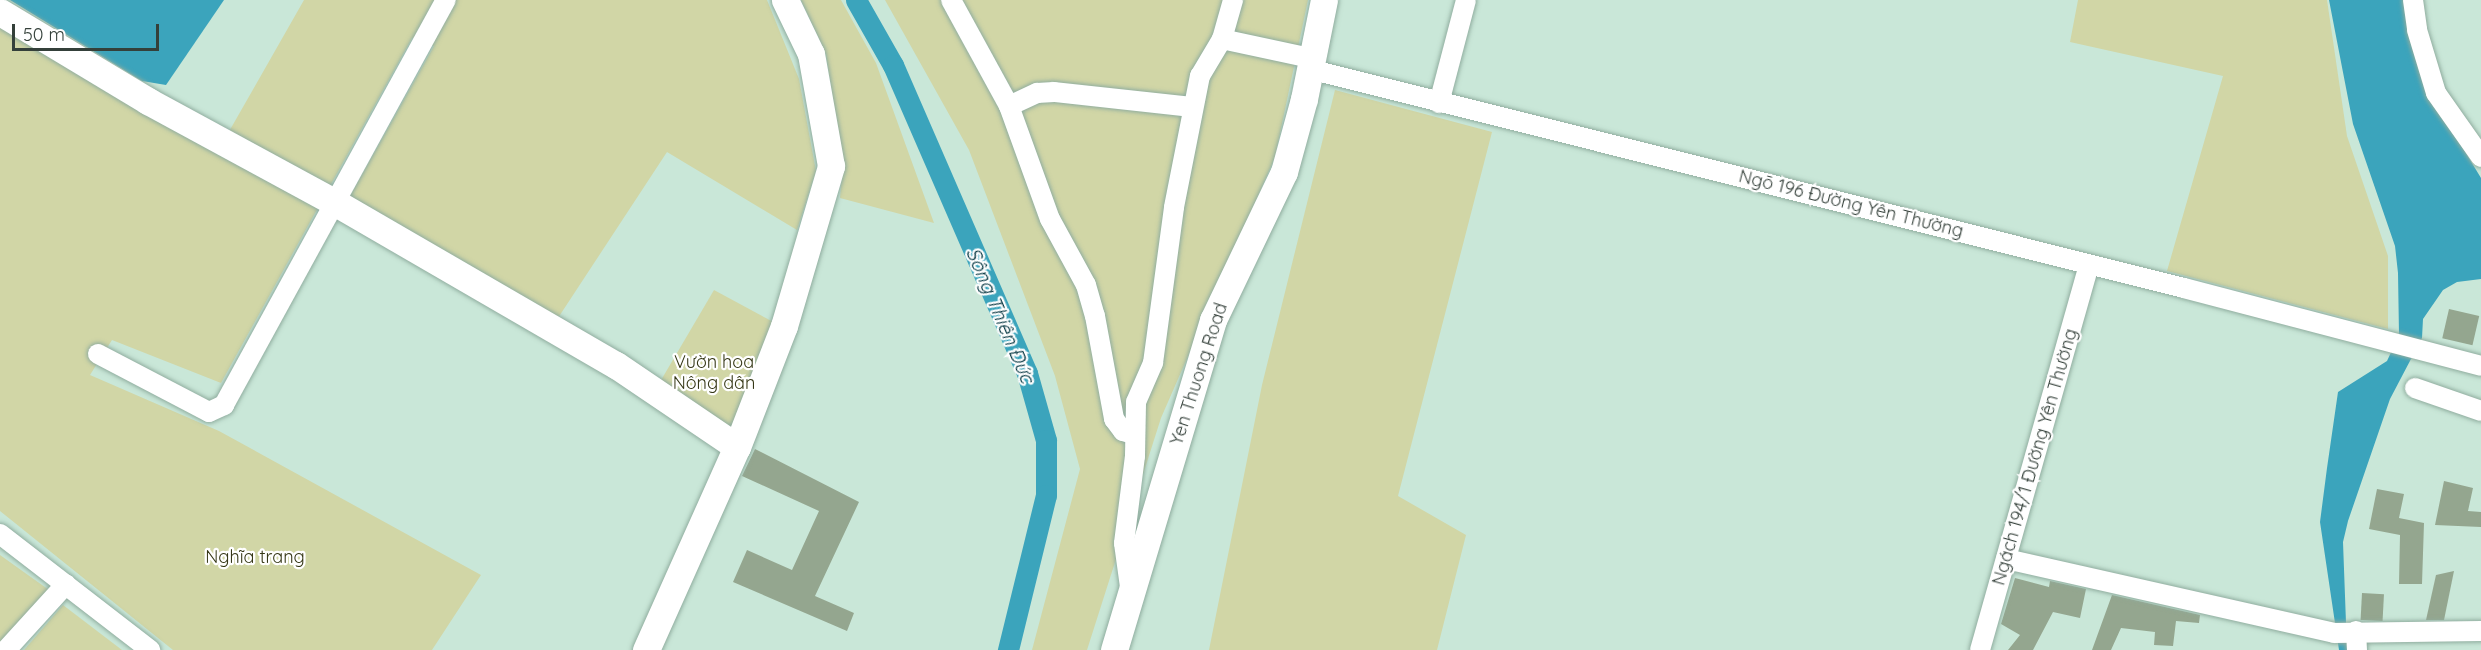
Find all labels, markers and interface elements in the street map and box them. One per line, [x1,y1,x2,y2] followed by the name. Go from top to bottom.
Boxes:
[15,12,162,50] scale bar
[23,23,65,46] text: 50 m
[1736,166,1966,242] street label: Ngõ 196 Đường Yên Thường
[962,244,1040,386] water label: Sông Thiên Đức
[1166,300,1232,448] street label: Yen Thuong Road
[1988,326,2082,588] street label: Ngách 194/1 Đường Yên Thường
[673,352,755,394] park label: Vườn hoa Nông dân
[205,546,305,568] park label: Nghĩa trang

